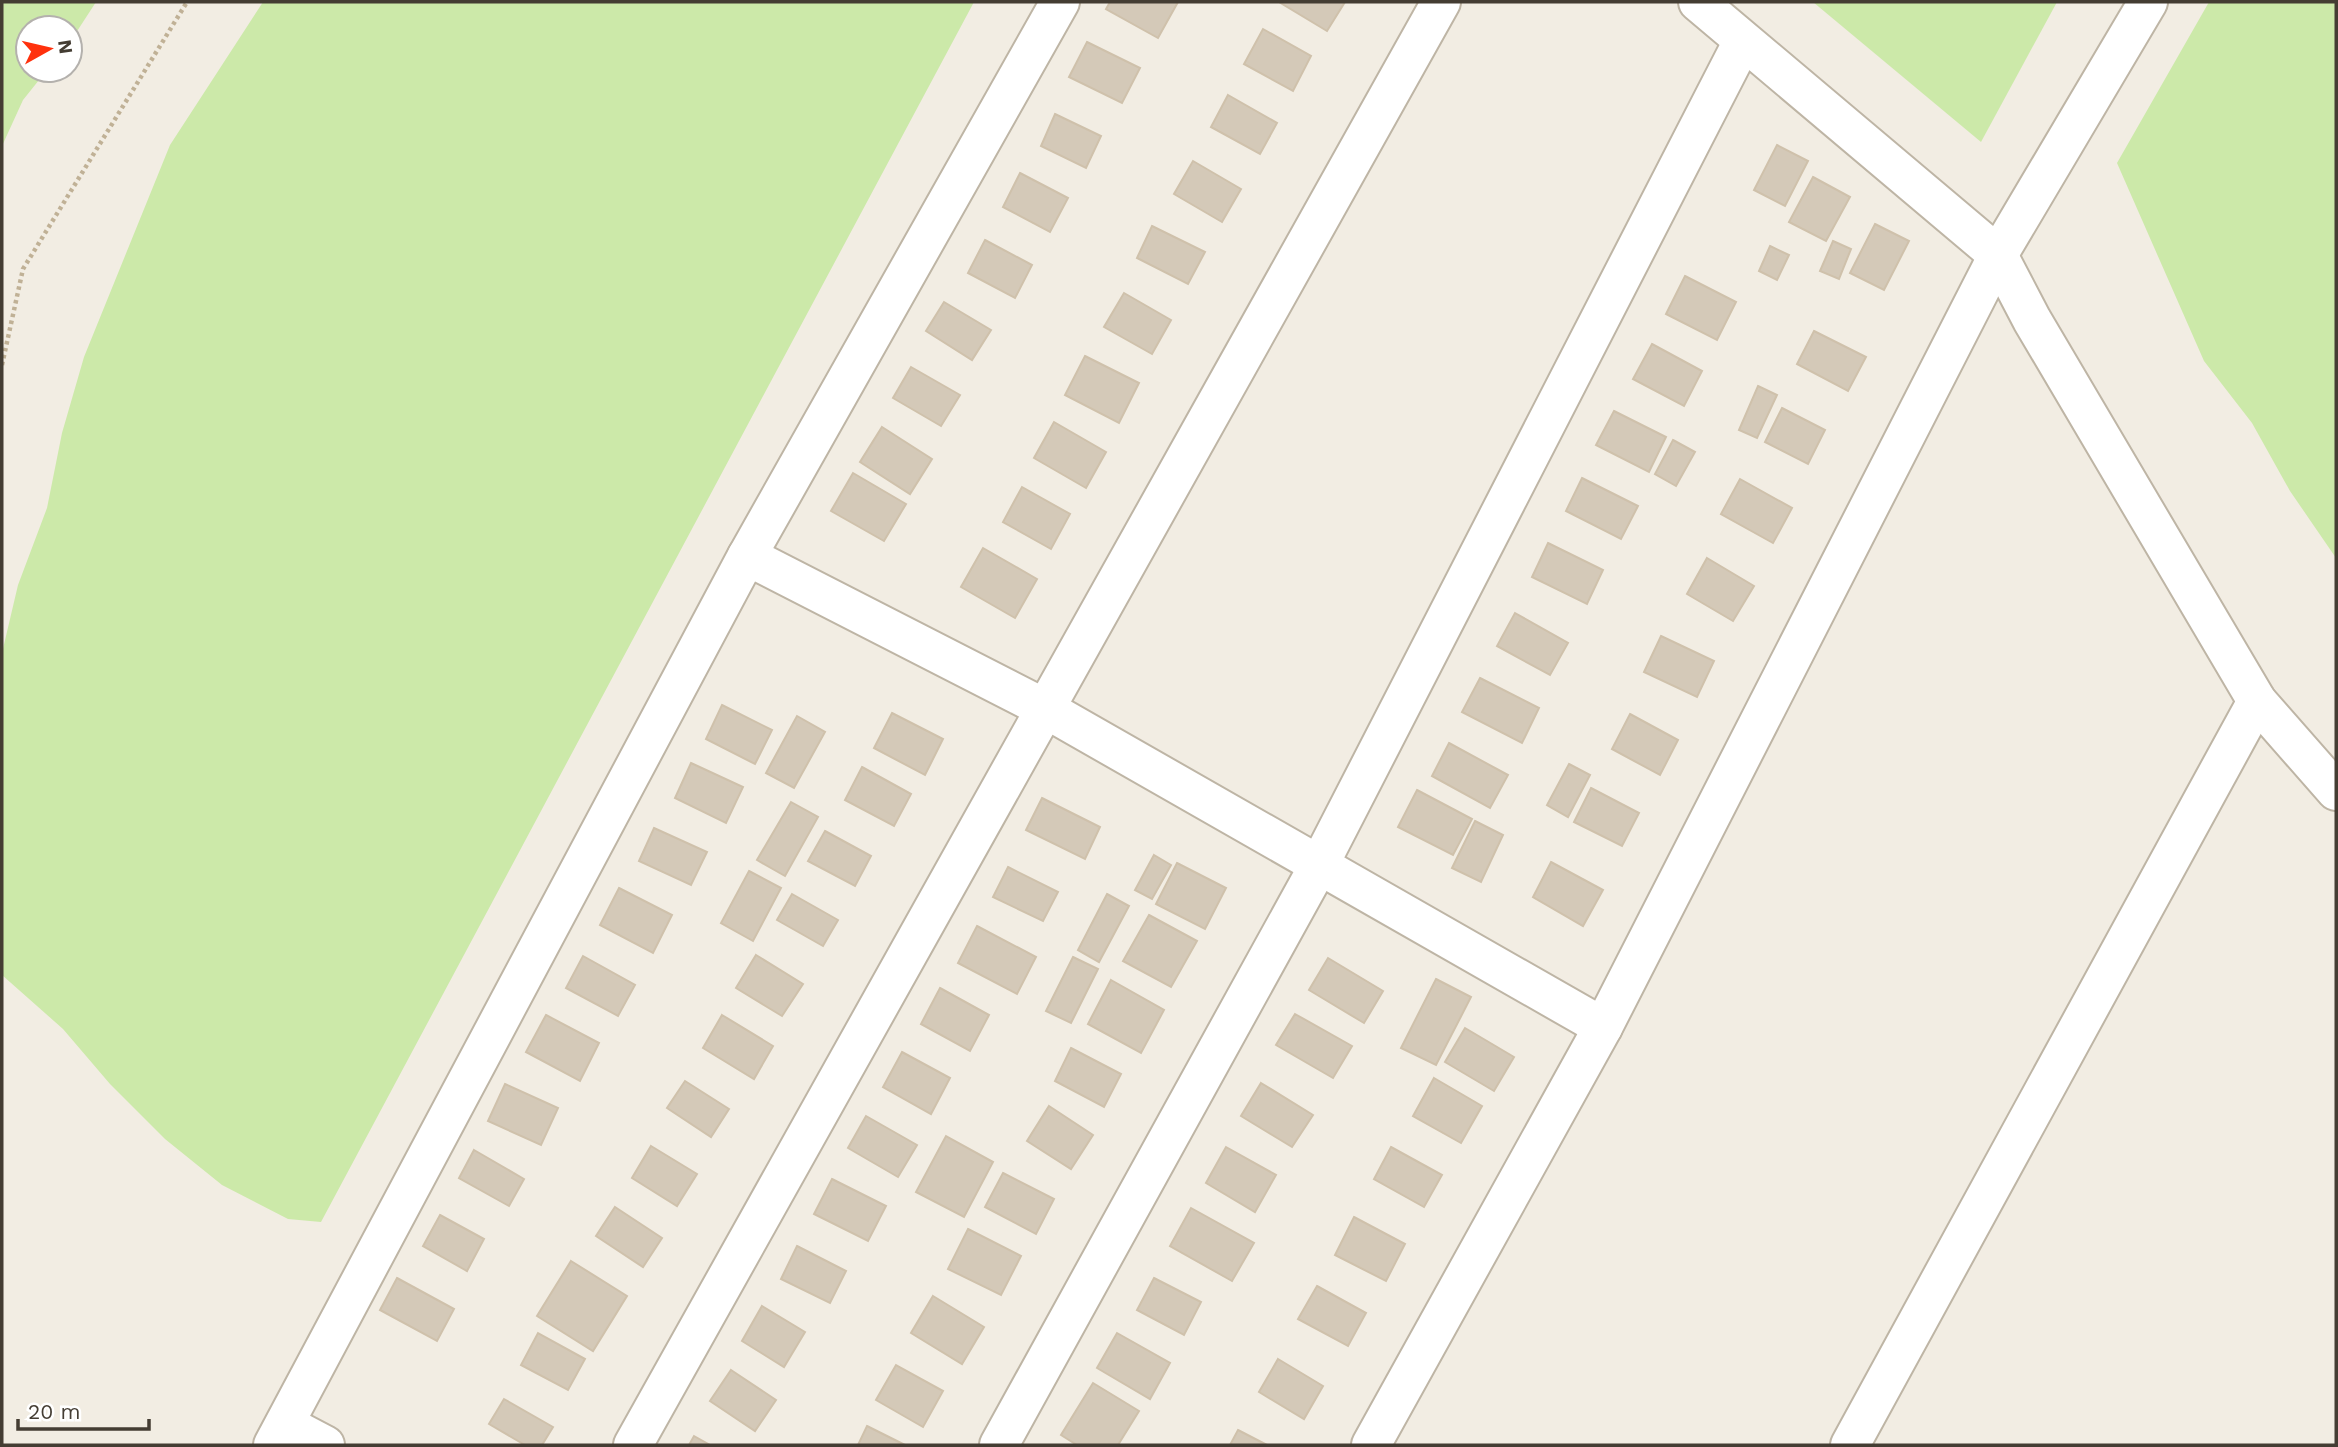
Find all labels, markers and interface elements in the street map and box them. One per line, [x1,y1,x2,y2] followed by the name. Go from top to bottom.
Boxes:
[14,14,84,84] north arrow
[53,38,78,55] text: N
[18,1388,149,1432] scale bar
[28,1399,80,1424] text: 20 m

